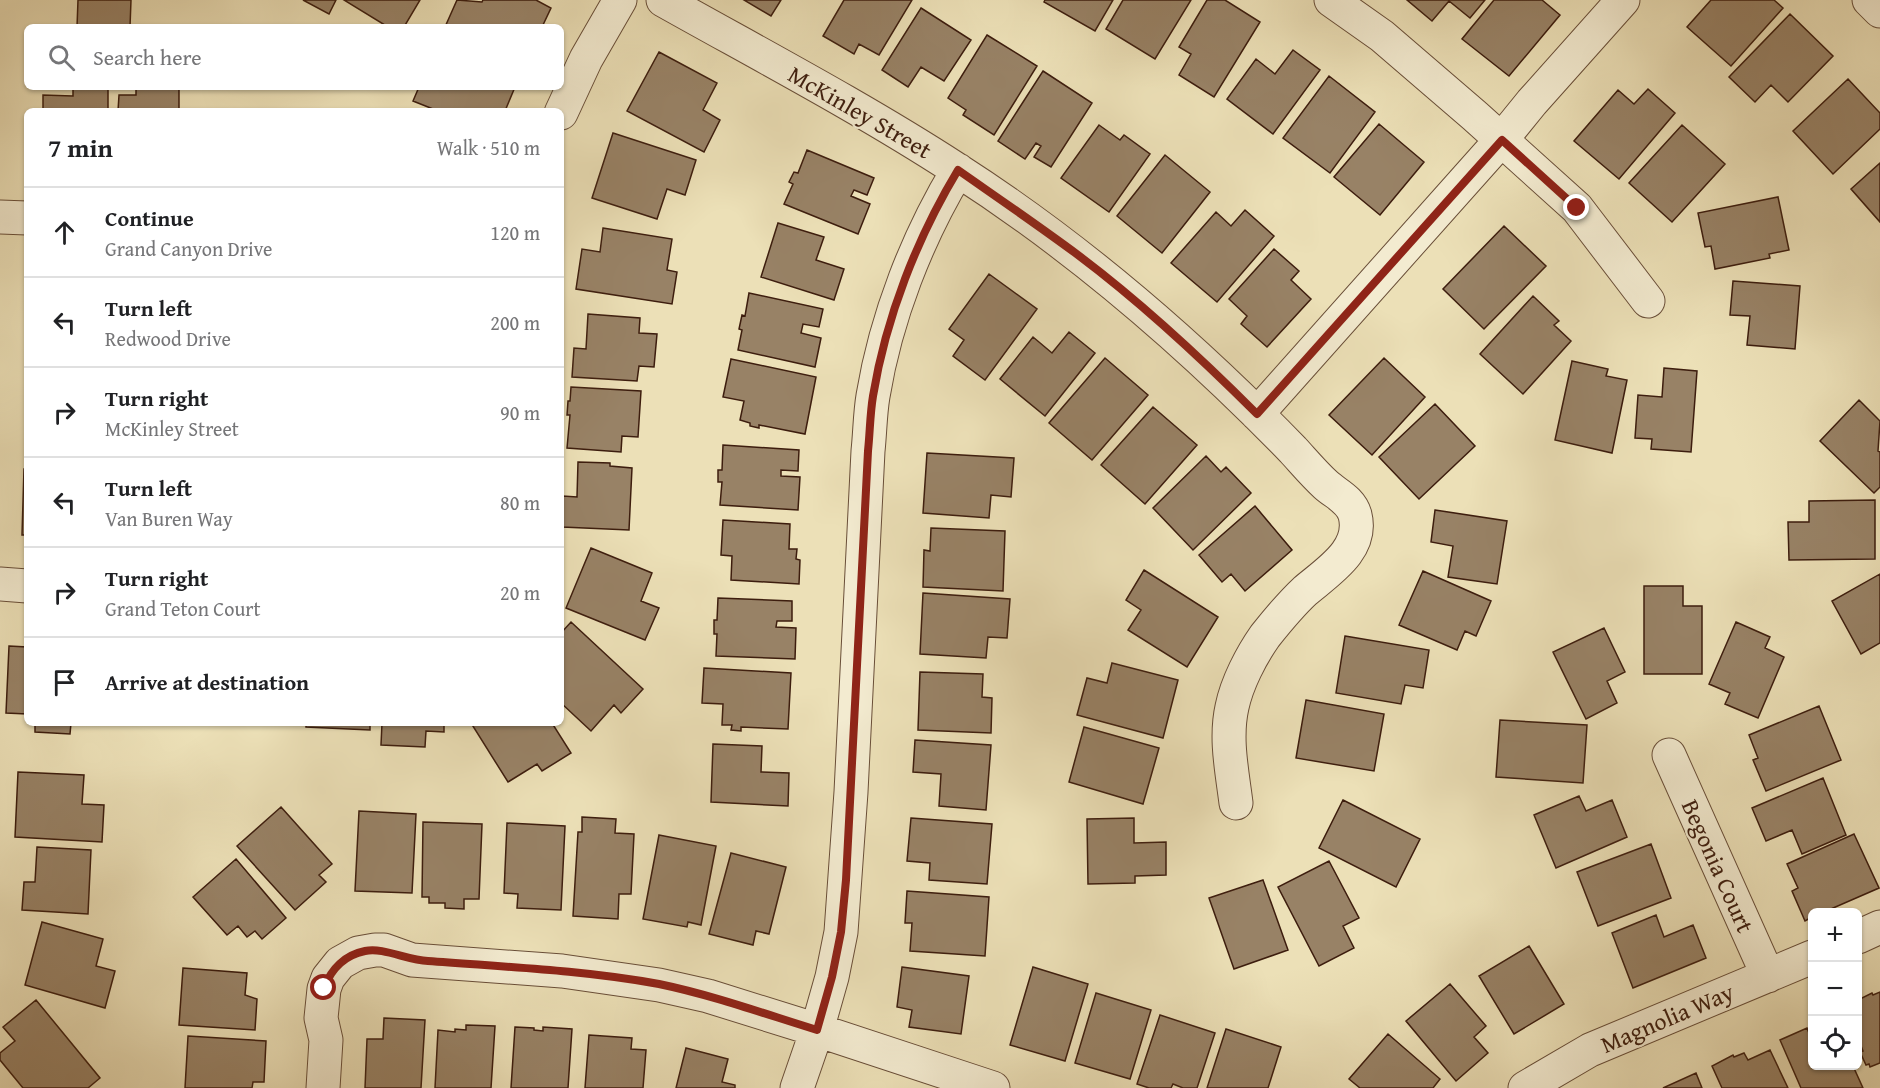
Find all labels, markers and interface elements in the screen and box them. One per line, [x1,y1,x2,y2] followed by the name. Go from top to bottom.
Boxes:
[24,24,564,90] search box
[45,41,78,74] icon: search
[93,41,202,73] text: Search here
[782,57,939,168] street label: McKinley Street
[48,128,113,167] text: 7 min
[437,133,540,162] text: Walk · 510 m
[1563,194,1589,220] route end
[105,202,194,234] text: Continue
[48,216,81,249] icon: ahead
[490,218,540,247] text: 120 m
[105,234,272,263] text: Grand Canyon Drive
[105,292,192,324] text: Turn left
[48,306,81,339] icon: left
[490,308,540,337] text: 200 m
[105,324,231,353] text: Redwood Drive
[105,382,208,414] text: Turn right
[48,396,81,429] icon: right
[500,398,540,427] text: 90 m
[105,414,239,443] text: McKinley Street
[105,472,192,504] text: Turn left
[48,486,81,519] icon: left
[500,488,540,517] text: 80 m
[105,504,233,533] text: Van Buren Way
[105,562,208,594] text: Turn right
[48,576,81,609] icon: right
[500,578,540,607] text: 20 m
[105,594,261,623] text: Grand Teton Court
[48,666,81,699] icon: arrive
[105,666,309,698] text: Arrive at destination
[1673,794,1763,939] street label: Begonia Court
[1808,908,1862,1070] map controls
[1808,908,1862,962] button: +
[1808,962,1862,1016] button: −
[310,974,336,1000] route start
[1595,974,1739,1062] street label: Magnolia Way
[1808,1016,1862,1070] button: locate

